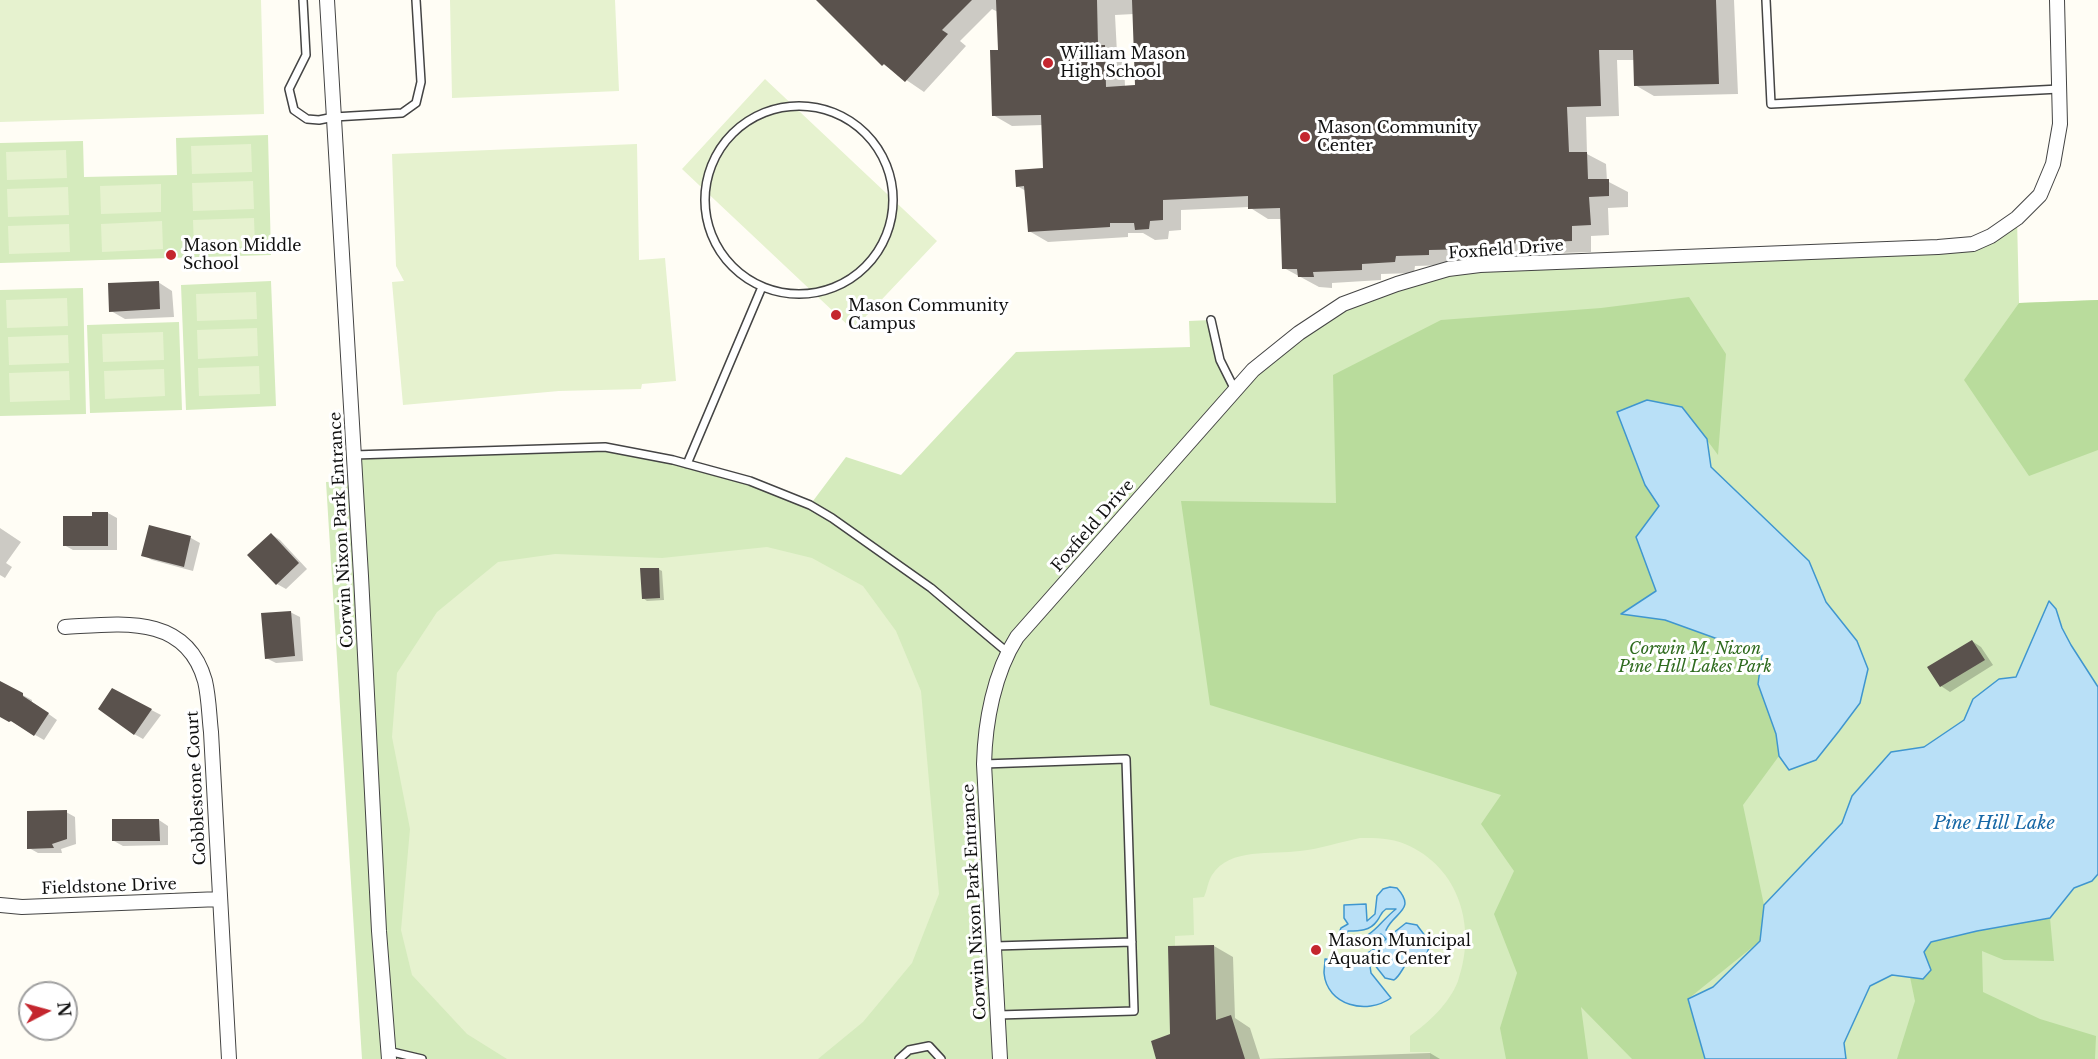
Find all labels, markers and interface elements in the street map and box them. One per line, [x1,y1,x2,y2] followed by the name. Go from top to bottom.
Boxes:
[1060,44,1186,82] place label: William Mason High School
[1041,56,1055,70] marker: William Mason High School
[1317,118,1478,156] place label: Mason Community Center
[1298,130,1312,144] marker: Mason Community Center
[183,236,302,274] place label: Mason Middle School
[1448,236,1564,264] street label: Foxfield Drive
[164,248,178,262] marker: Mason Middle School
[848,296,1009,334] place label: Mason Community Campus
[829,308,843,322] marker: Mason Community Campus
[326,411,358,649] street label: Corwin Nixon Park Entrance
[1048,476,1138,576] street label: Foxfield Drive
[1618,639,1772,677] park label: Corwin M. Nixon Pine Hill Lakes Park
[183,710,211,866] street label: Cobblestone Court
[959,783,991,1021] street label: Corwin Nixon Park Entrance
[1933,813,2055,835] water label: Pine Hill Lake
[41,875,177,899] street label: Fieldstone Drive
[1328,931,1471,969] place label: Mason Municipal Aquatic Center
[1309,943,1323,957] marker: Mason Municipal Aquatic Center
[18,981,78,1041] north arrow
[53,1001,75,1018] text: N

